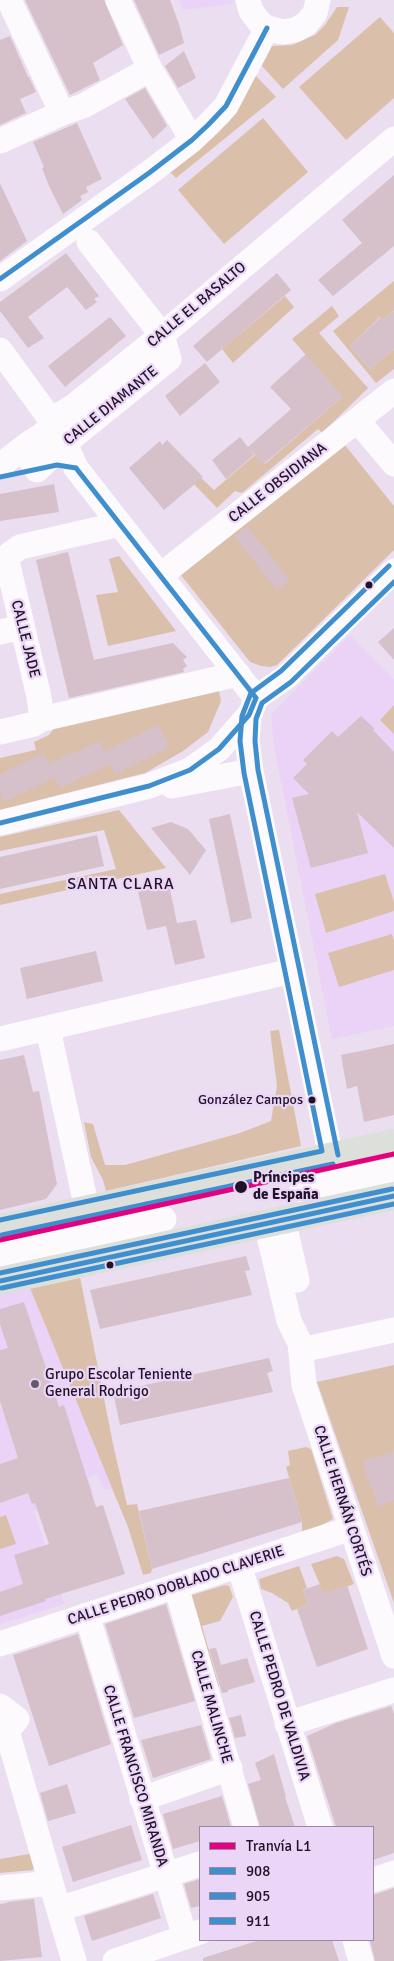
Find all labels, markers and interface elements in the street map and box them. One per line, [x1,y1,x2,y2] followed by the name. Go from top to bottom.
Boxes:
[144,258,250,352] street label: CALLE EL BASALTO
[60,362,162,450] street label: CALLE DIAMANTE
[225,439,331,527] street label: CALLE OBSIDIANA
[364,580,374,590] unlabelled marker
[7,598,43,680] street label: CALLE JADE
[66,875,176,895] district label: SANTA CLARA
[198,1092,303,1108] place label: González Campos
[307,1095,317,1105] marker: González Campos
[253,1169,319,1204] place label: Príncipes de España
[233,1179,249,1195] marker: Príncipes de España
[105,1260,115,1270] unlabelled marker
[45,1366,192,1401] place label: Grupo Escolar Teniente General Rodrigo
[29,1378,41,1390] marker: Grupo Escolar Teniente General Rodrigo
[309,1423,375,1579] street label: CALLE HERNÁN CORTÉS
[65,1542,287,1630] street label: CALLE PEDRO DOBLADO CLAVERIE
[245,1609,313,1783] street label: CALLE PEDRO DE VALDIVIA
[186,1648,236,1766] street label: CALLE MALINCHE
[99,1683,171,1869] street label: CALLE FRANCISCO MIRANDA
[199,1826,374,1941] legend
[246,1837,311,1855] text: Tranvía L1
[246,1862,270,1880] text: 908
[246,1887,270,1905] text: 905
[246,1912,270,1930] text: 911

